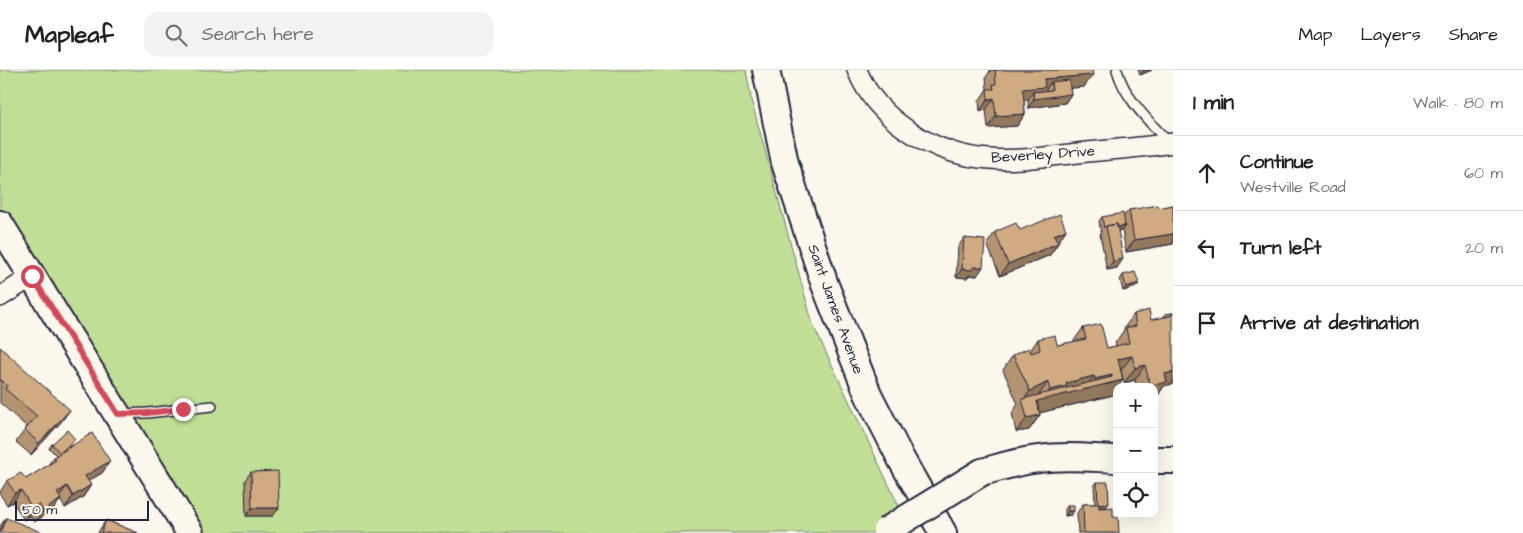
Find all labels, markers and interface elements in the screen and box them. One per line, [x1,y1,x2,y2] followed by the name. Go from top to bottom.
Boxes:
[144,12,494,57] search box
[25,18,114,52] text: Mapleaf
[162,21,190,49] icon: search
[202,21,314,48] text: Search here
[1298,22,1332,47] text: Map
[1360,22,1421,47] text: Layers
[1449,22,1498,47] text: Share
[1193,88,1234,117] text: 1 min
[1413,92,1503,114] text: Walk · 80 m
[991,140,1096,170] street label: Beverley Drive
[1240,149,1314,176] text: Continue
[1193,159,1221,187] icon: ahead
[1464,162,1503,184] text: 60 m
[1240,176,1346,198] text: Westville Road
[1193,234,1221,262] icon: left
[1240,235,1321,262] text: Turn left
[1465,237,1503,259] text: 20 m
[802,241,869,377] street label: Saint James Avenue
[21,265,44,288] route start
[1193,309,1221,337] icon: arrive
[1240,310,1419,337] text: Arrive at destination
[1113,383,1158,518] map controls
[1113,383,1158,428] button: +
[172,398,195,421] route end
[1113,428,1158,473] button: −
[1113,473,1158,518] button: locate
[15,498,149,521] scale bar
[22,500,57,520] text: 50 m

